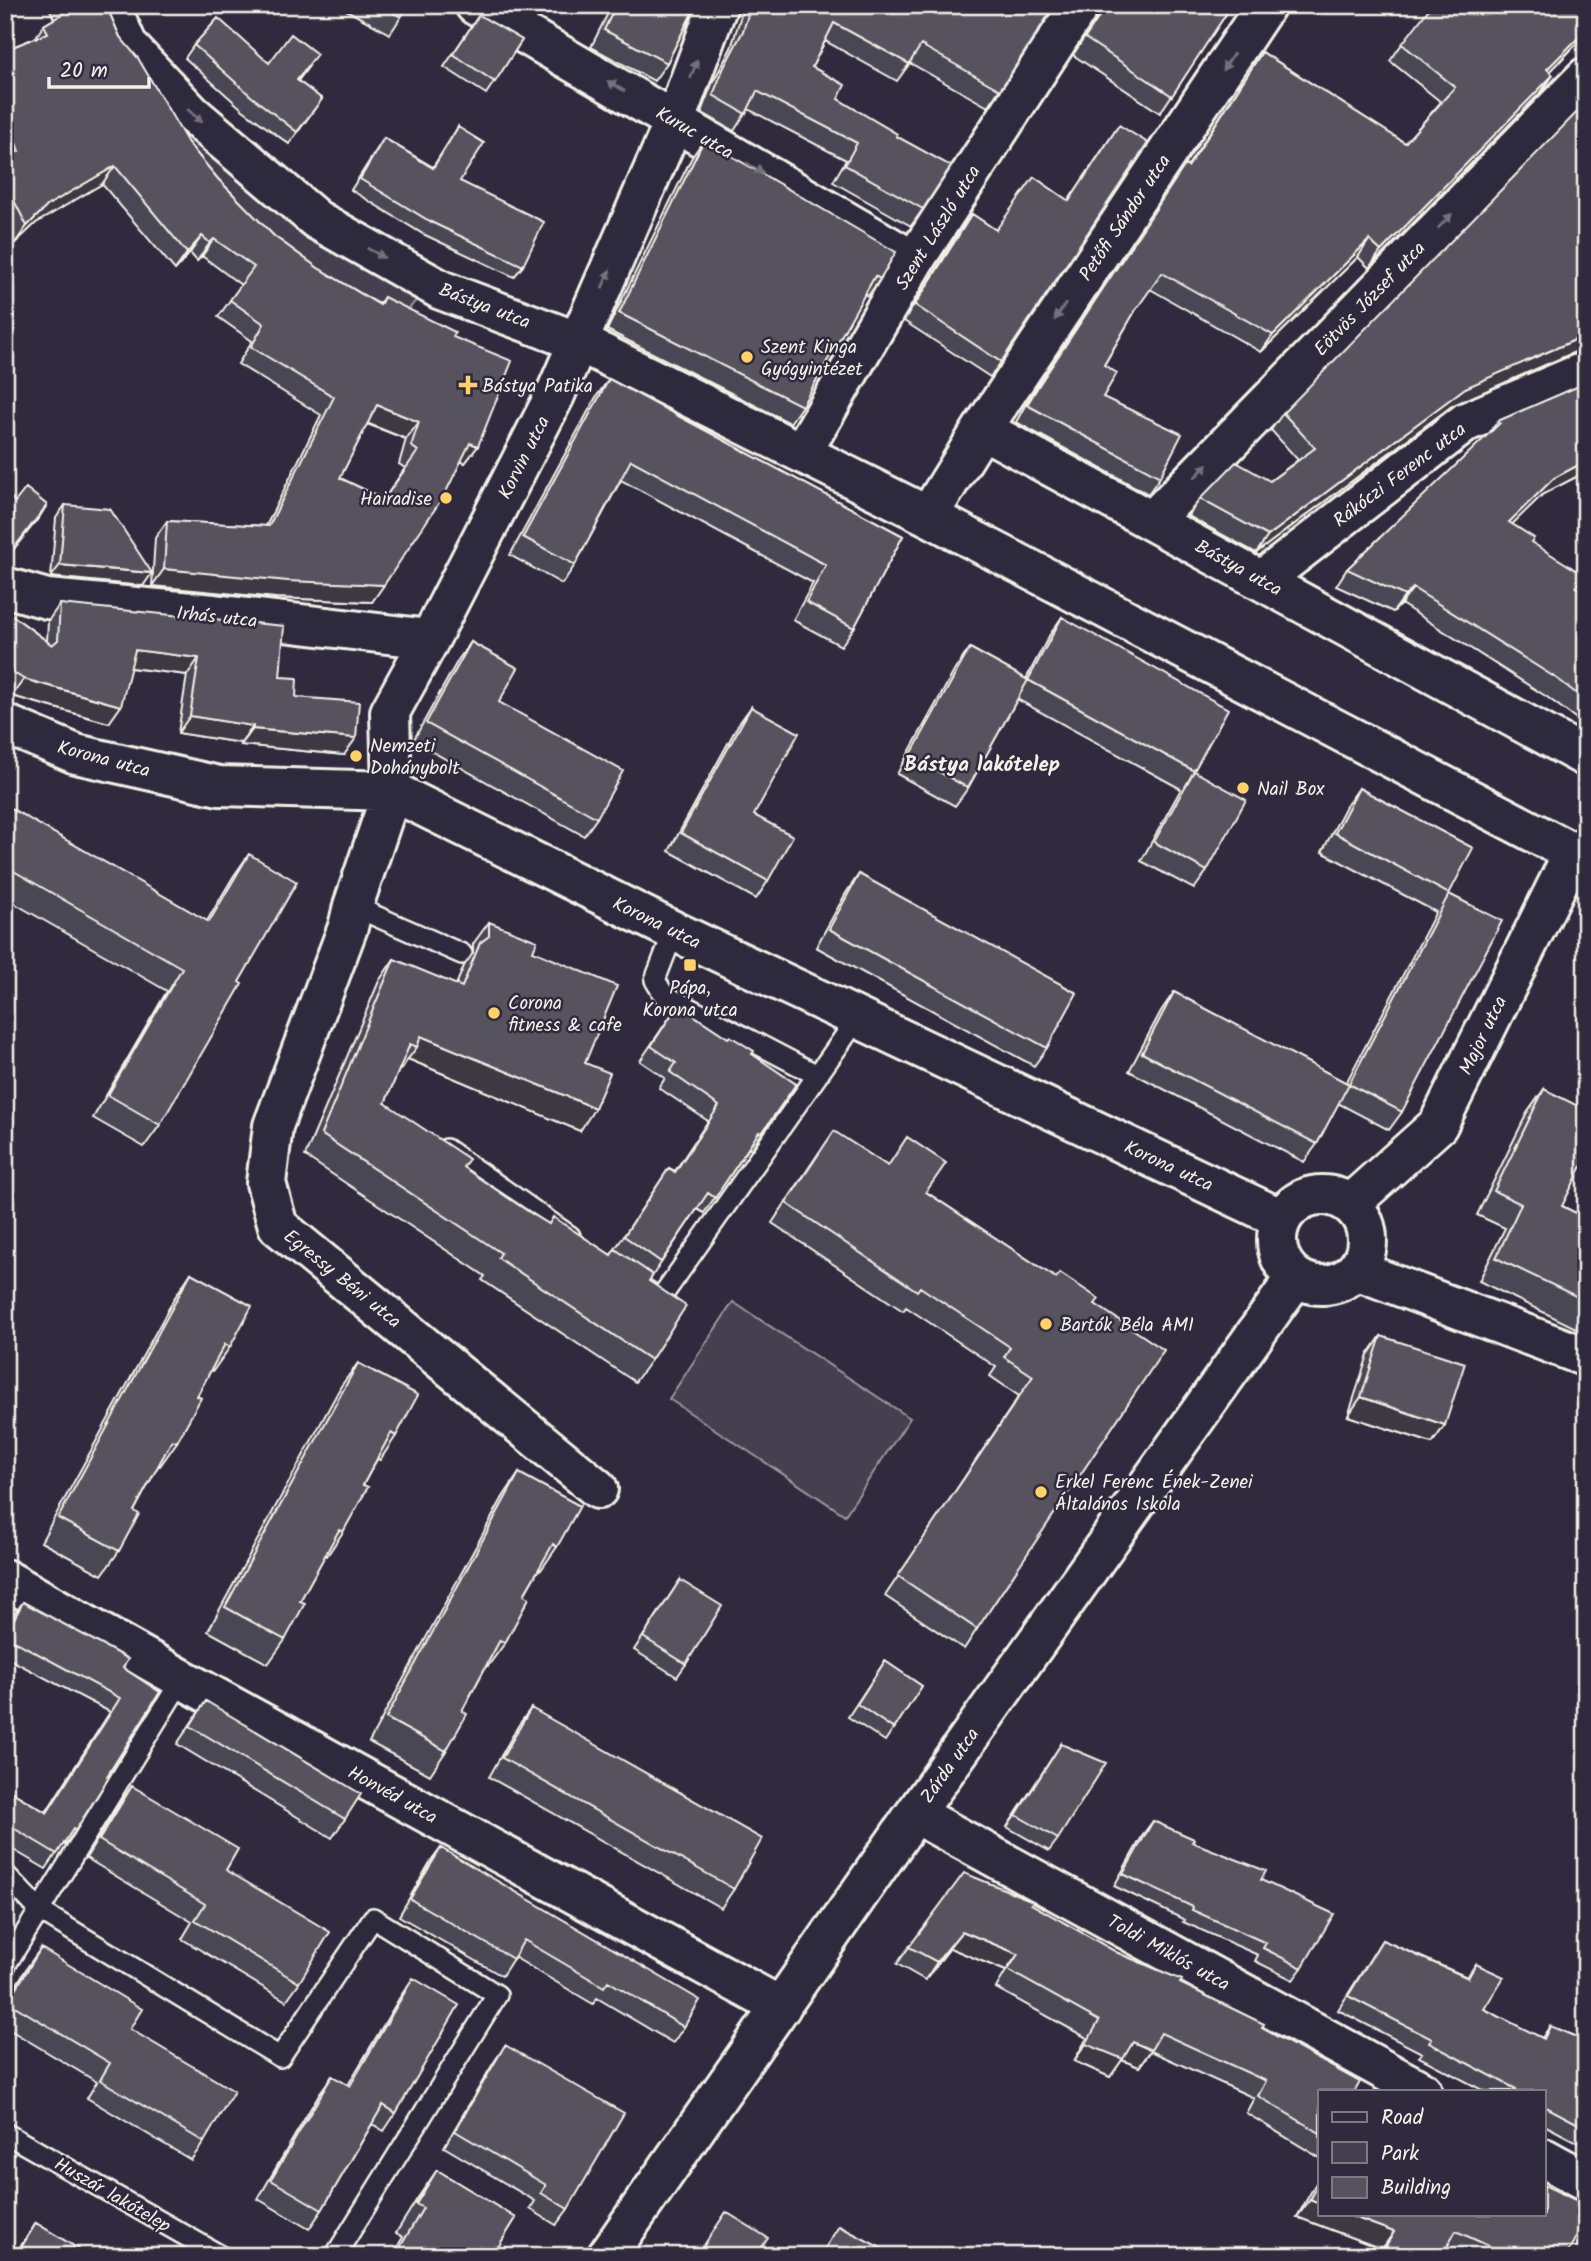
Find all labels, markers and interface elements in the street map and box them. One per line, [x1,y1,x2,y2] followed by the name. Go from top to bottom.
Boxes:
[49,46,149,90] scale bar
[1221,53,1235,71] one-way arrow
[60,55,108,88] text: 20 m
[689,59,700,80] one-way arrow
[606,81,626,93] one-way arrow
[649,99,739,168] street label: Kuruc utca
[186,108,204,124] one-way arrow
[1072,149,1179,288] street label: Petőfi Sándor utca
[888,160,989,296] street label: Szent László utca
[746,161,765,174] one-way arrow
[1437,213,1453,230] one-way arrow
[1307,235,1433,364] street label: Eötvös József utca
[366,247,386,259] one-way arrow
[601,268,612,289] one-way arrow
[434,276,534,338] street label: Bástya utca
[1053,303,1067,321] one-way arrow
[761,333,863,385] place label: Szent Kinga Gyógyintézet
[739,349,755,365] marker: Szent Kinga Gyógyintézet
[482,372,593,402] place label: Bástya Patika
[460,377,476,393] marker: Bástya Patika
[491,411,559,505] street label: Korvin utca
[1327,416,1473,536] street label: Rákóczi Ferenc utca
[1192,463,1209,480] one-way arrow
[360,485,432,515] place label: Hairadise
[438,490,454,506] marker: Hairadise
[1189,532,1287,605] street label: Bástya utca
[175,599,259,637] street label: Irhás utca
[370,732,460,784] place label: Nemzeti Dohánybolt
[54,733,153,787] street label: Korona utca
[348,748,364,764] marker: Nemzeti Dohánybolt
[904,749,1060,782] district label: Bástya lakótelep
[1257,775,1325,805] place label: Nail Box
[1235,780,1251,796] marker: Nail Box
[607,889,706,958] street label: Korona utca
[682,957,698,973] marker: Pápa, Korona utca
[642,974,738,1026] place label: Pápa, Korona utca
[508,989,622,1041] place label: Corona fitness & cafe
[1452,991,1516,1081] street label: Major utca
[486,1005,502,1021] marker: Corona fitness & cafe
[1119,1133,1218,1201] street label: Korona utca
[276,1223,407,1337] street label: Egressy Béni utca
[1060,1311,1194,1341] place label: Bartók Béla AMI
[1038,1316,1054,1332] marker: Bartók Béla AMI
[1055,1468,1254,1520] place label: Erkel Ferenc Ének-Zenei Általános Iskola
[1033,1484,1049,1500] marker: Erkel Ferenc Ének-Zenei Általános Iskola
[913,1722,988,1810] street label: Zárda utca
[342,1759,442,1833] street label: Honvéd utca
[1101,1908,1235,2000] street label: Toldi Miklós utca
[1318,2090,1546,2216] legend
[1381,2102,1424,2135] text: Road
[1381,2138,1419,2171] text: Park
[48,2150,176,2241] street label: Huszár lakótelep
[1381,2172,1451,2205] text: Building

